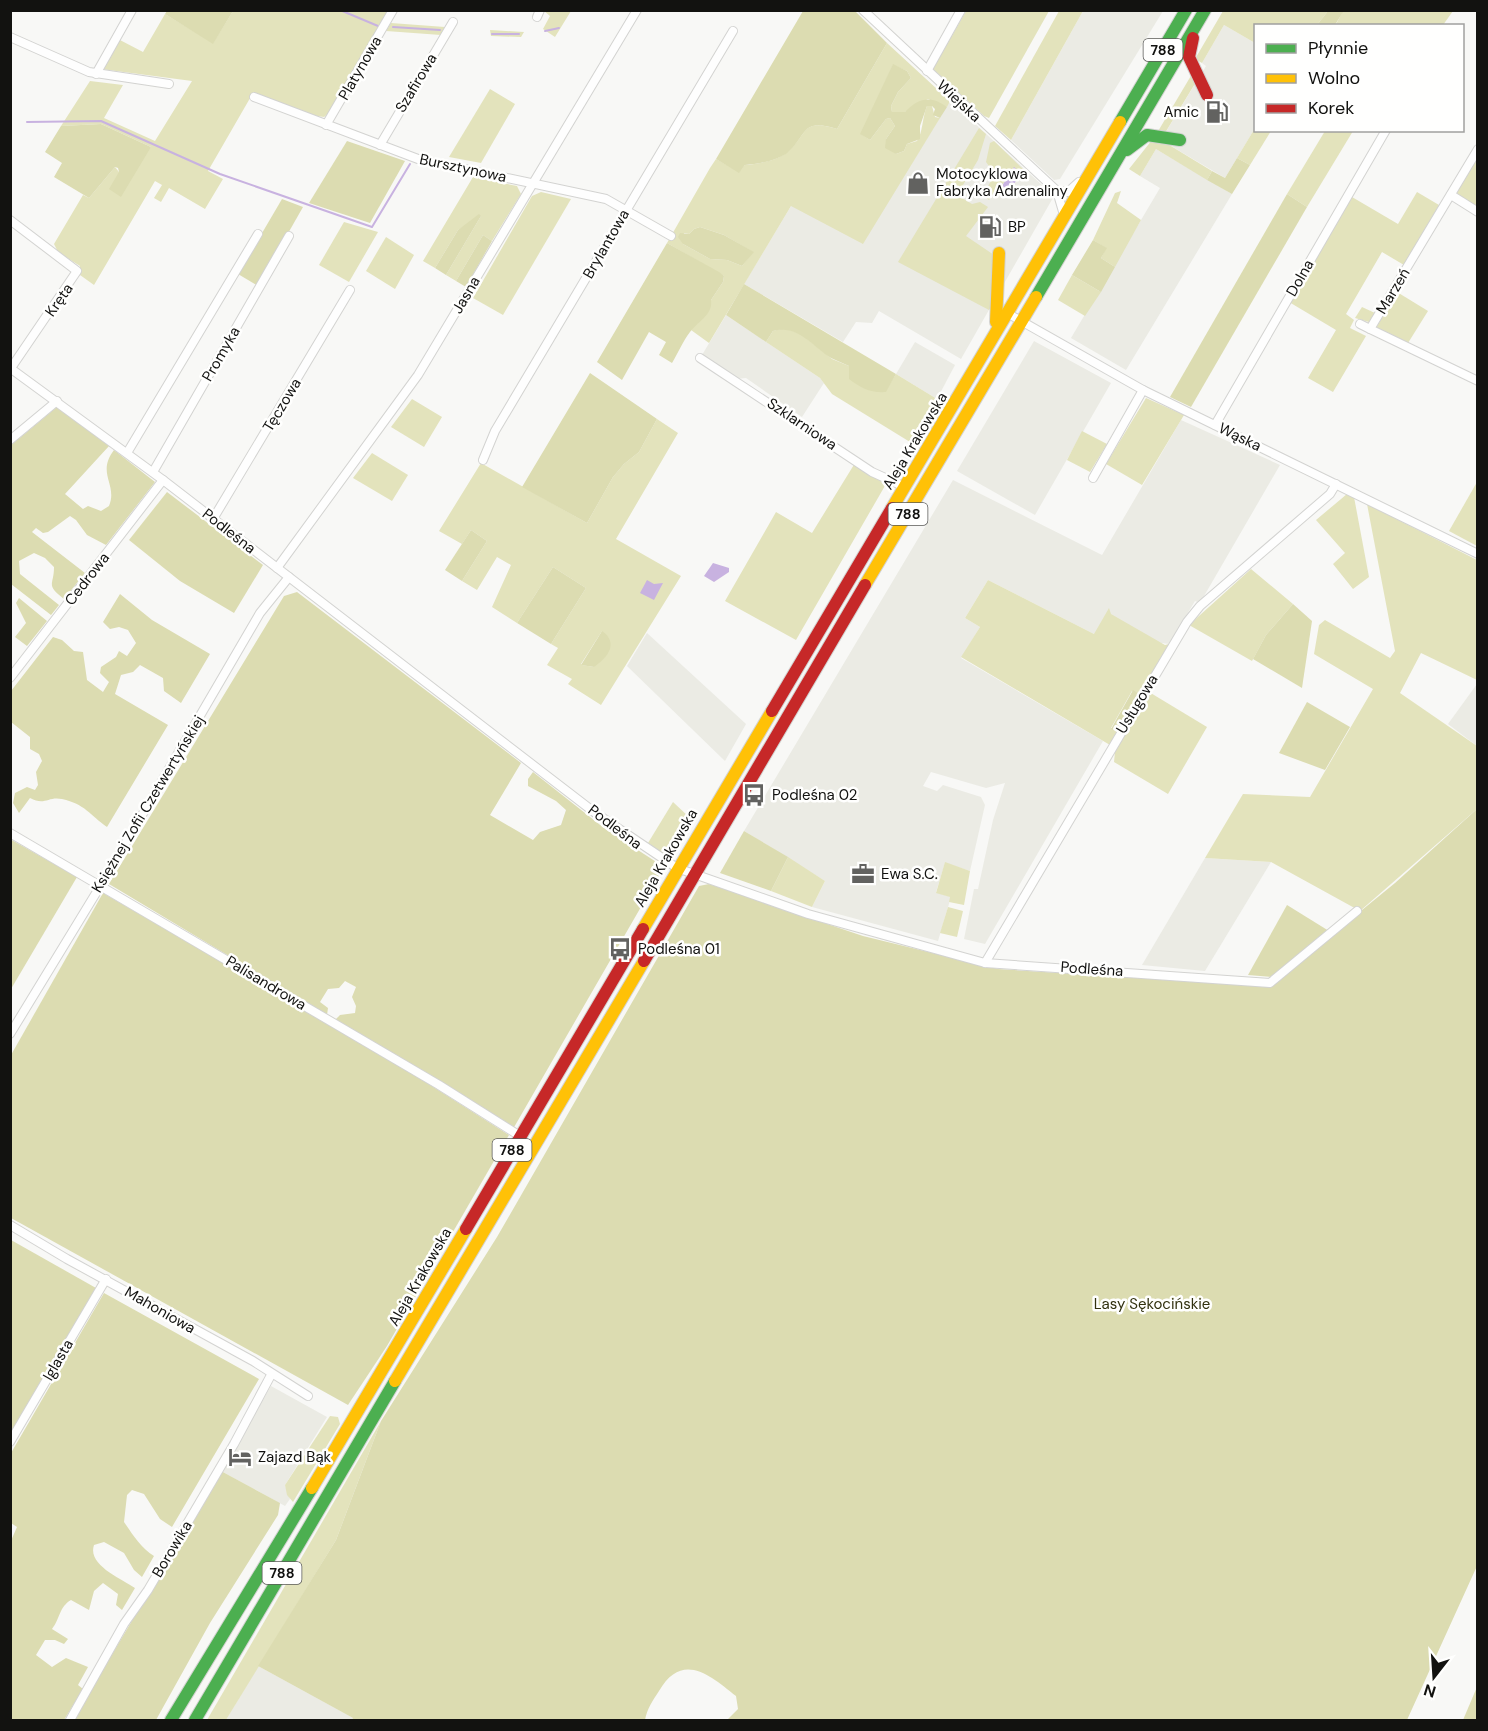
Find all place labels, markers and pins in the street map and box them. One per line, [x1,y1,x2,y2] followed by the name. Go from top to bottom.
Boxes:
[1204,99,1230,125] fuel station icon: Amic
[1163,102,1199,122] place label: Amic
[936,164,1068,201] place label: Motocyklowa Fabryka Adrenaliny
[905,170,931,196] shop icon: Motocyklowa Fabryka Adrenaliny
[977,214,1003,240] fuel station icon: BP
[1008,217,1026,237] place label: BP
[741,782,767,808] bus stop icon: Podleśna 02
[772,785,857,805] place label: Podleśna 02
[850,861,876,887] office icon: Ewa S.C.
[881,864,938,884] place label: Ewa S.C.
[607,936,633,962] bus stop icon: Podleśna 01
[638,939,720,959] place label: Podleśna 01
[227,1444,253,1470] hotel icon: Zajazd Bąk
[258,1447,332,1467] place label: Zajazd Bąk

